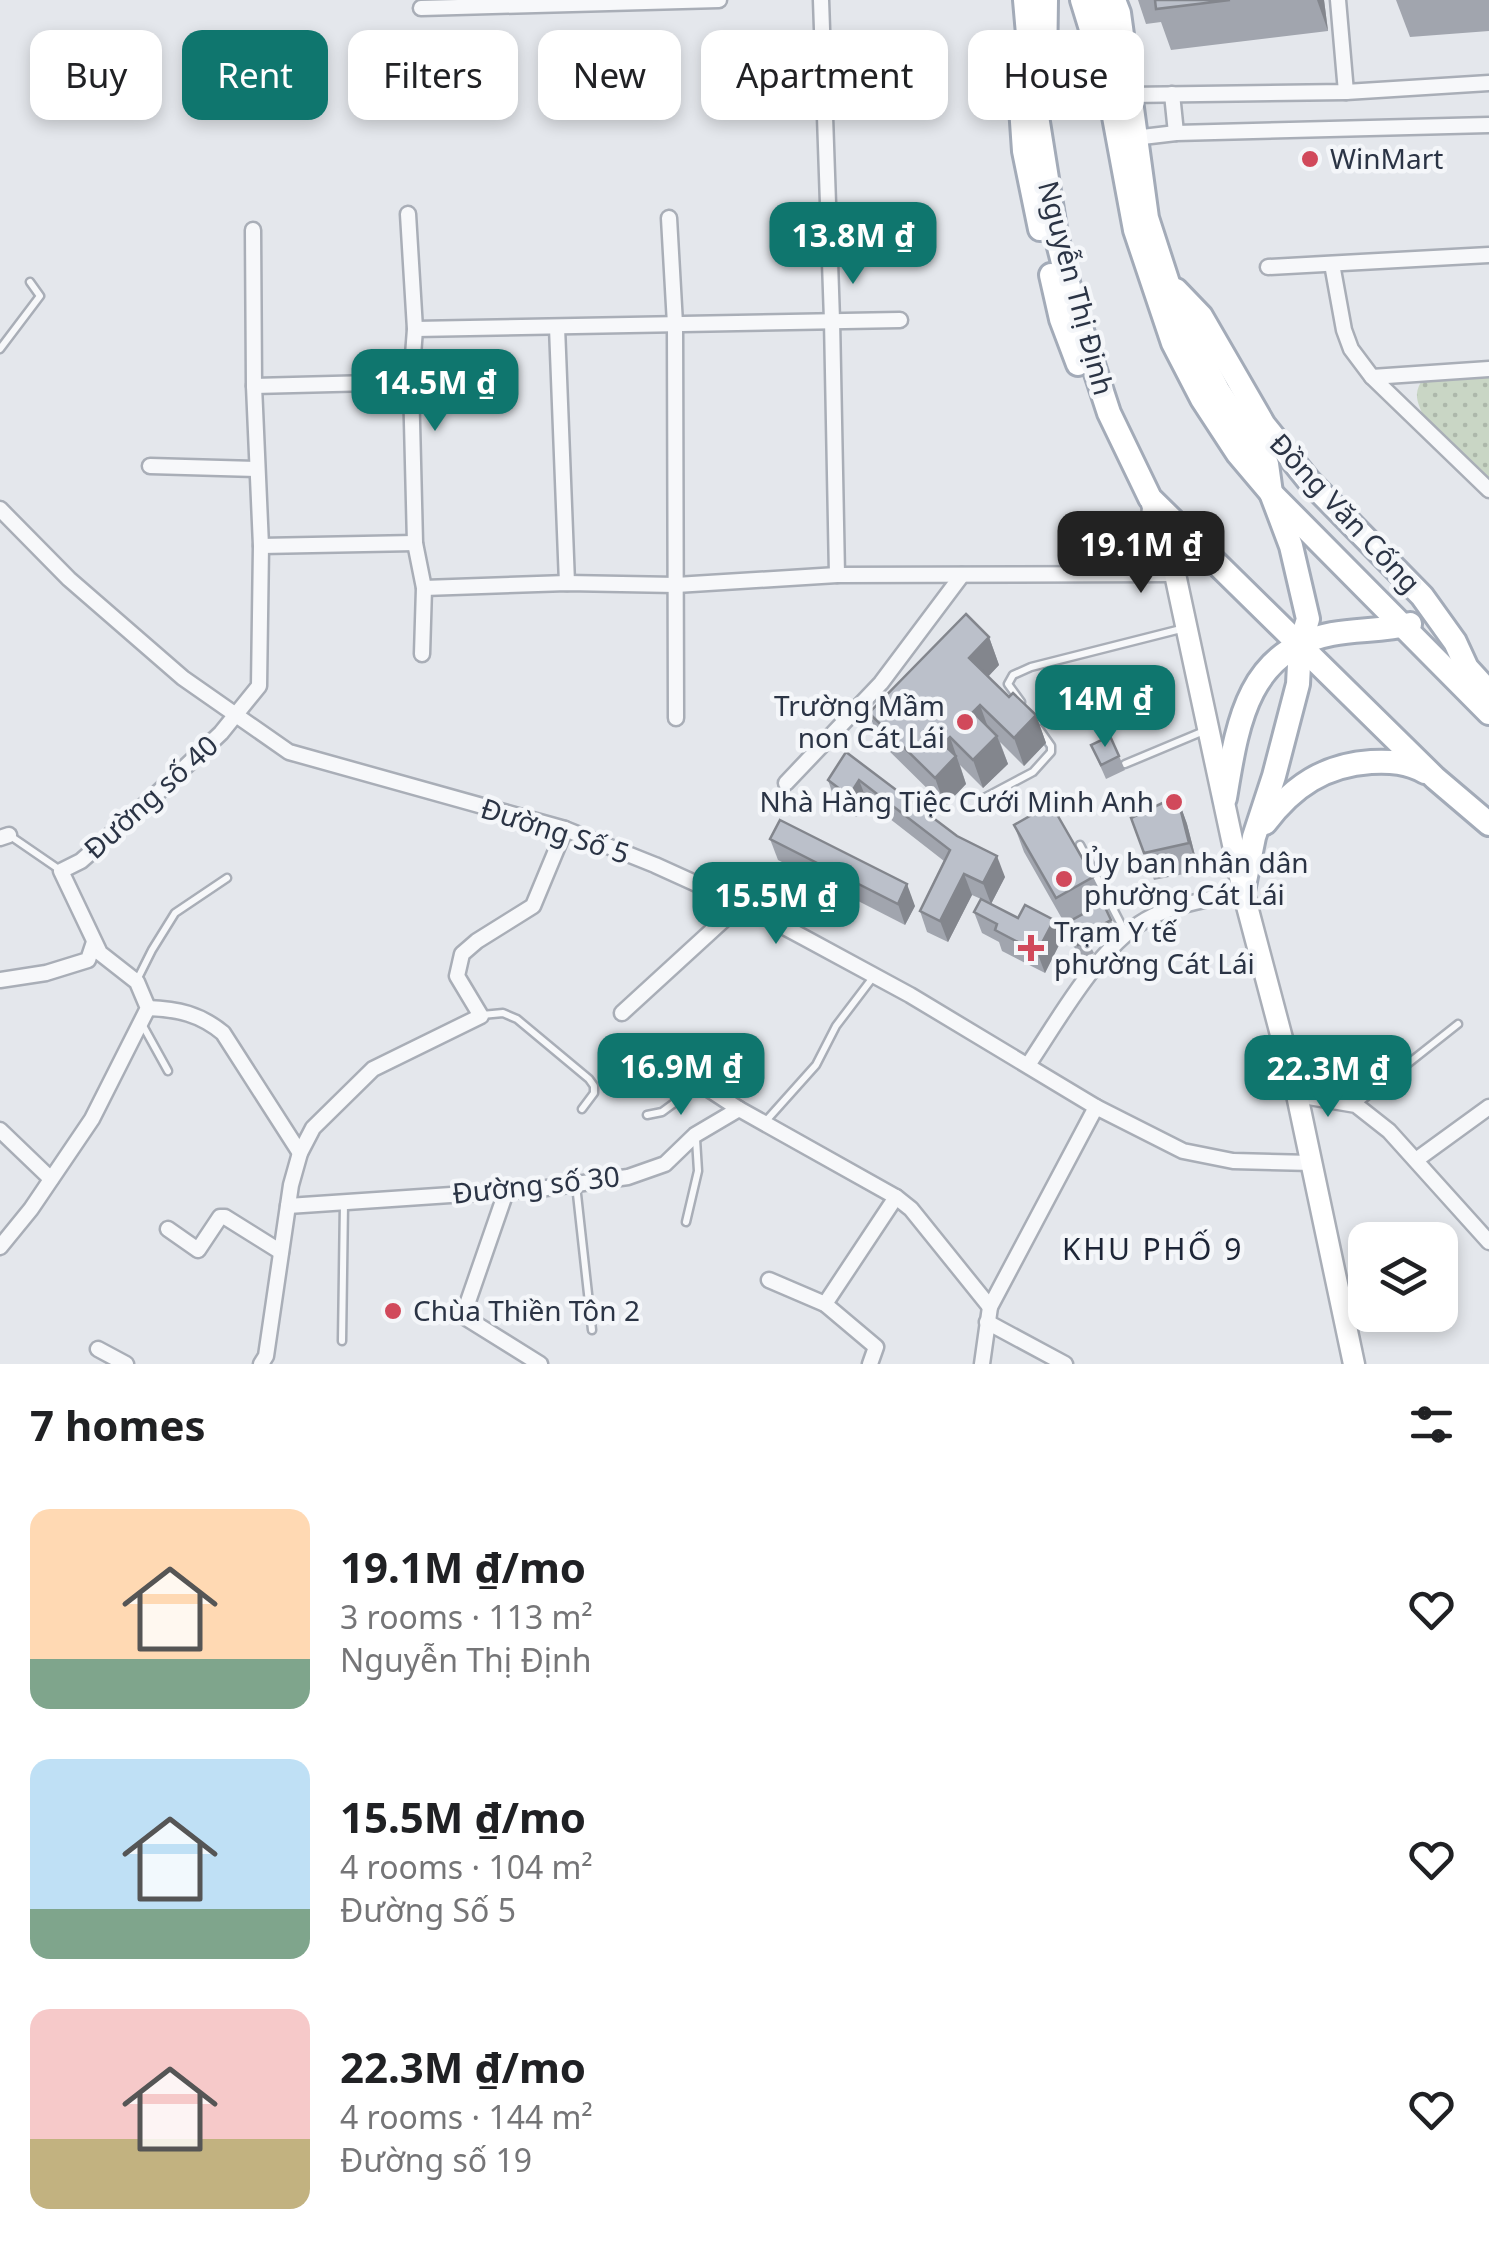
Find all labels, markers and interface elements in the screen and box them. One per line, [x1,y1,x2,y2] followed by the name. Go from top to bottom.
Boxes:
[30,30,162,120] chip: Buy
[182,30,328,120] chip: Rent
[348,30,518,120] chip: Filters
[538,30,681,120] chip: New
[701,30,948,120] chip: Apartment
[968,30,1144,120] chip: House
[1330,139,1443,177] place label: WinMart
[1299,148,1321,170] marker: WinMart
[1030,177,1124,399] street label: Nguyễn Thị Định
[761,202,945,287] pin: 13.8M ₫
[791,213,915,256] text: 13.8M ₫
[343,349,527,434] pin: 14.5M ₫
[373,360,497,403] text: 14.5M ₫
[1262,424,1429,600] street label: Đồng Văn Cống
[1049,511,1233,596] pin: 19.1M ₫
[1079,522,1203,565] text: 19.1M ₫
[1035,665,1175,750] pin: 14M ₫
[1057,676,1153,719] text: 14M ₫
[774,686,945,756] place label: Trường Mầm non Cát Lái
[954,711,976,733] marker: Trường Mầm non Cát Lái
[75,726,225,867] street label: Đường số 40
[760,782,1154,820] place label: Nhà Hàng Tiệc Cưới Minh Anh
[476,788,634,872] street label: Đường Số 5
[1163,791,1185,813] marker: Nhà Hàng Tiệc Cưới Minh Anh
[1084,843,1309,913] place label: Ủy ban nhân dân phường Cát Lái
[684,862,868,947] pin: 15.5M ₫
[1053,868,1075,890] marker: Ủy ban nhân dân phường Cát Lái
[714,873,838,916] text: 15.5M ₫
[1054,912,1255,982] place label: Trạm Y tế phường Cát Lái
[1018,935,1044,961] marker: Trạm Y tế phường Cát Lái
[589,1033,773,1118] pin: 16.9M ₫
[1236,1035,1420,1120] pin: 22.3M ₫
[619,1044,743,1087] text: 16.9M ₫
[1266,1046,1390,1089] text: 22.3M ₫
[450,1156,621,1212] street label: Đường số 30
[1348,1222,1458,1332] map controls
[1348,1222,1458,1332] button: layers
[1062,1228,1244,1269] district label: KHU PHỐ 9
[413,1291,640,1329] place label: Chùa Thiền Tôn 2
[382,1300,404,1322] marker: Chùa Thiền Tôn 2
[30,1396,206,1453] text: 7 homes
[1404,1397,1459,1452] icon: filters
[340,1538,586,1595] text: 19.1M ₫/mo
[110,1549,230,1669] icon: home
[1404,1582,1459,1637] icon: heart
[340,1595,593,1638] text: 3 rooms · 113 m²
[340,1638,592,1681] text: Nguyễn Thị Định
[340,1788,586,1845] text: 15.5M ₫/mo
[110,1799,230,1919] icon: home
[1404,1832,1459,1887] icon: heart
[340,1845,593,1888] text: 4 rooms · 104 m²
[340,1888,516,1931] text: Đường Số 5
[340,2038,586,2095] text: 22.3M ₫/mo
[110,2049,230,2169] icon: home
[1404,2082,1459,2137] icon: heart
[340,2095,593,2138] text: 4 rooms · 144 m²
[340,2138,532,2181] text: Đường số 19

